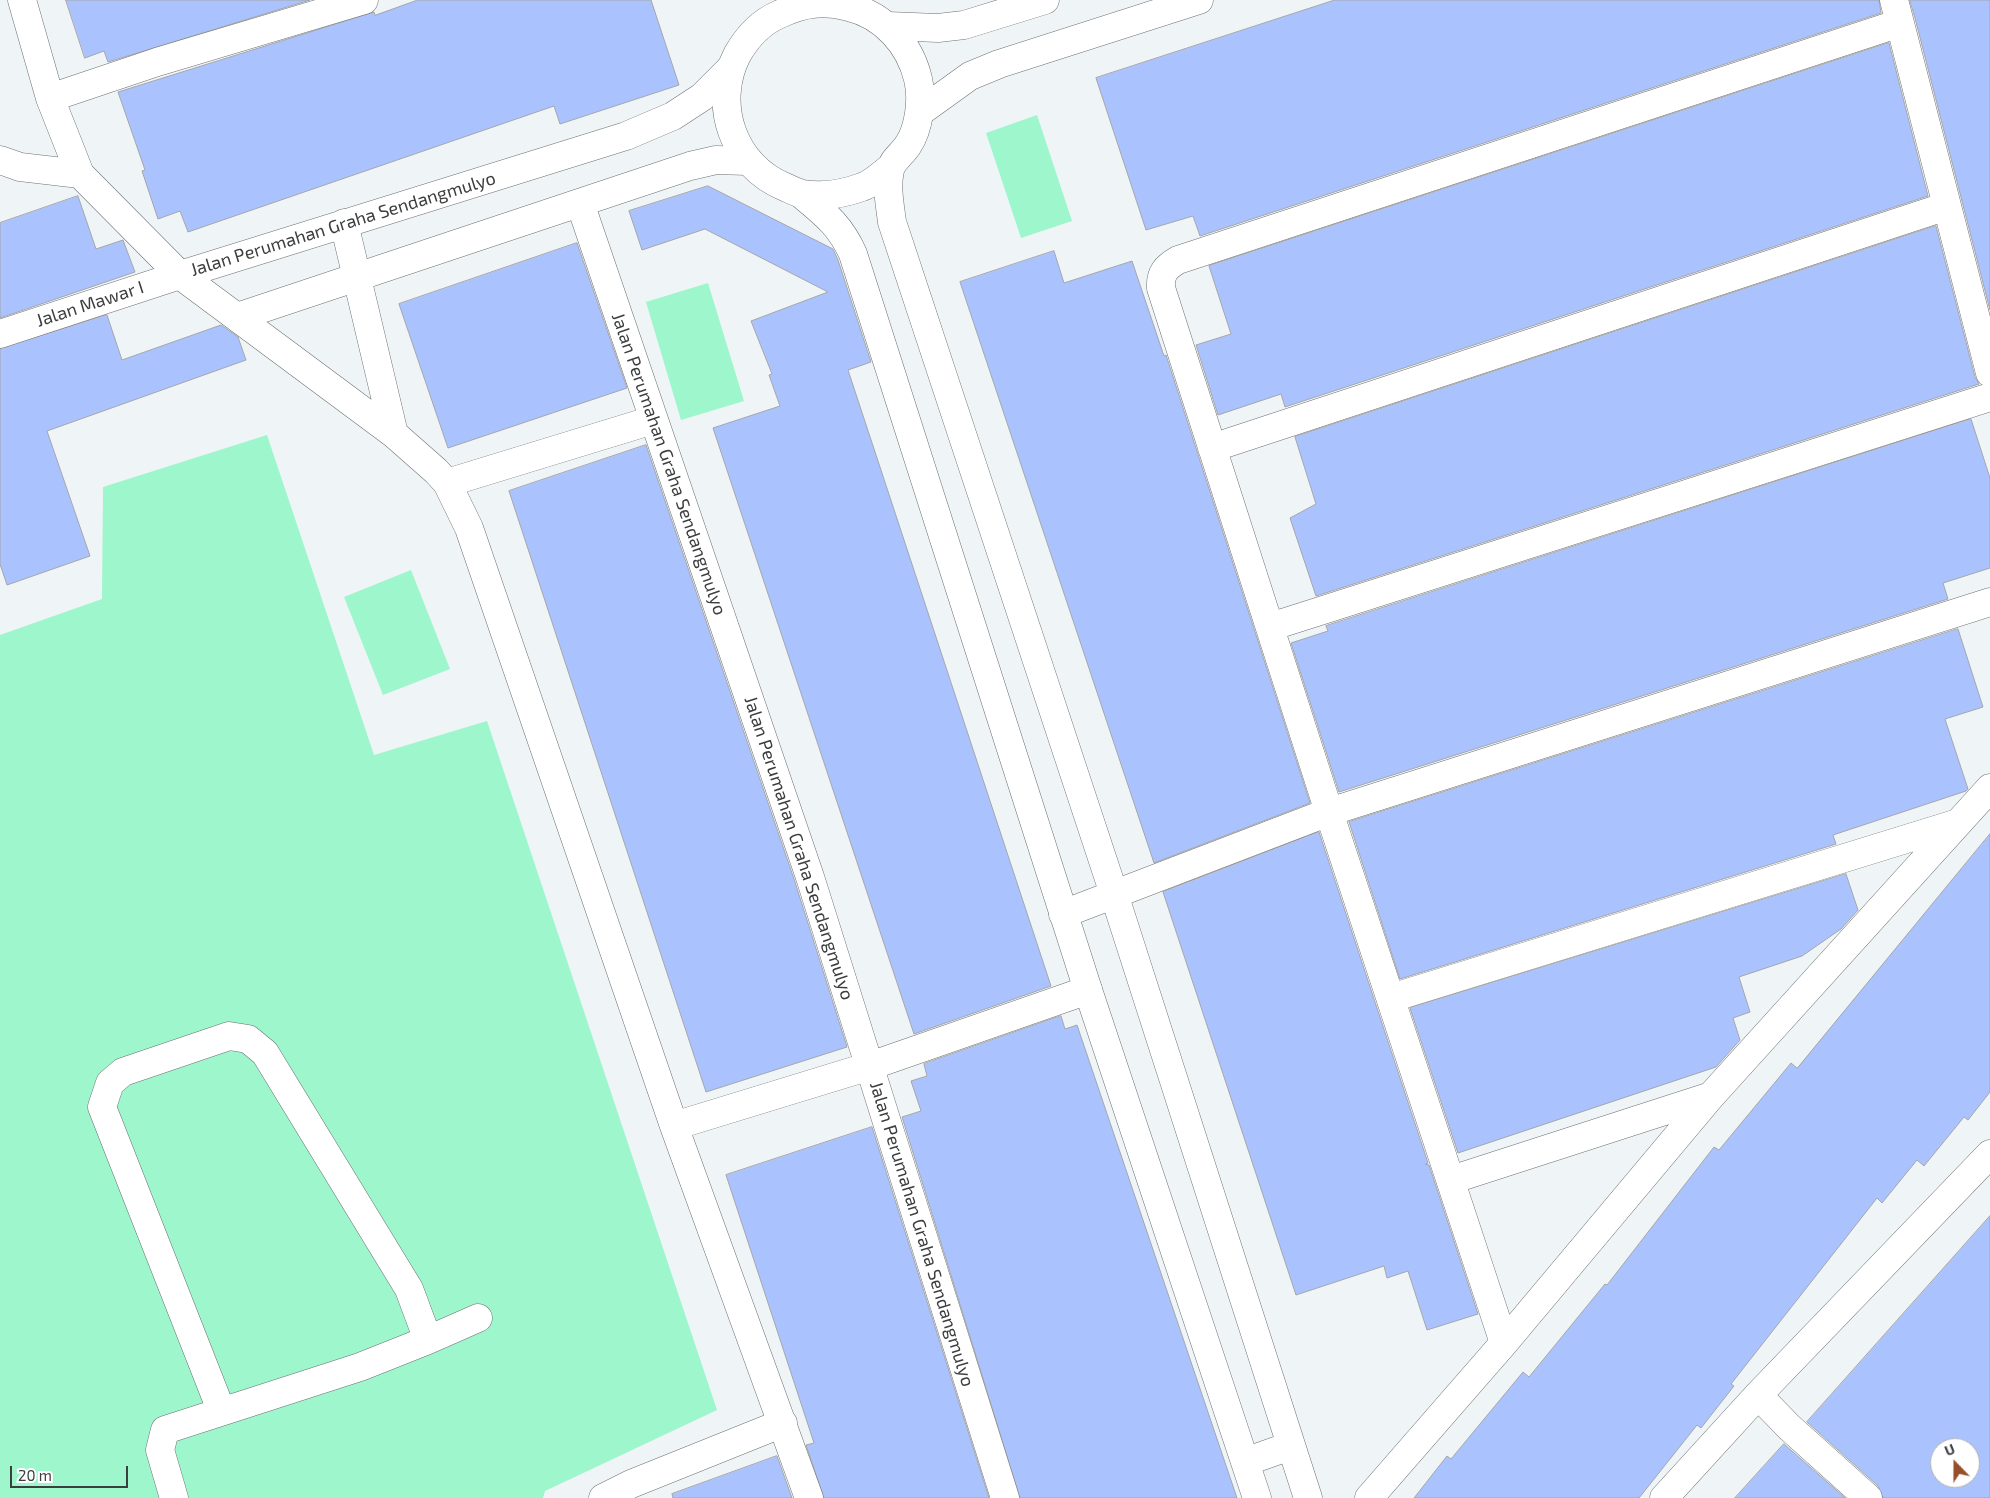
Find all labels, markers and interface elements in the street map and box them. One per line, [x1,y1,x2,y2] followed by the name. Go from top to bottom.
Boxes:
[188,167,498,281] street label: Jalan Perumahan Graha Sendangmulyo
[33,276,147,332] street label: Jalan Mawar I
[607,310,731,618] street label: Jalan Perumahan Graha Sendangmulyo
[740,693,858,1003] street label: Jalan Perumahan Graha Sendangmulyo
[865,1079,979,1389] street label: Jalan Perumahan Graha Sendangmulyo
[1930,1438,1980,1488] north arrow
[1942,1440,1957,1459] text: U
[12,1456,130,1488] scale bar
[18,1466,52,1484] text: 20 m

